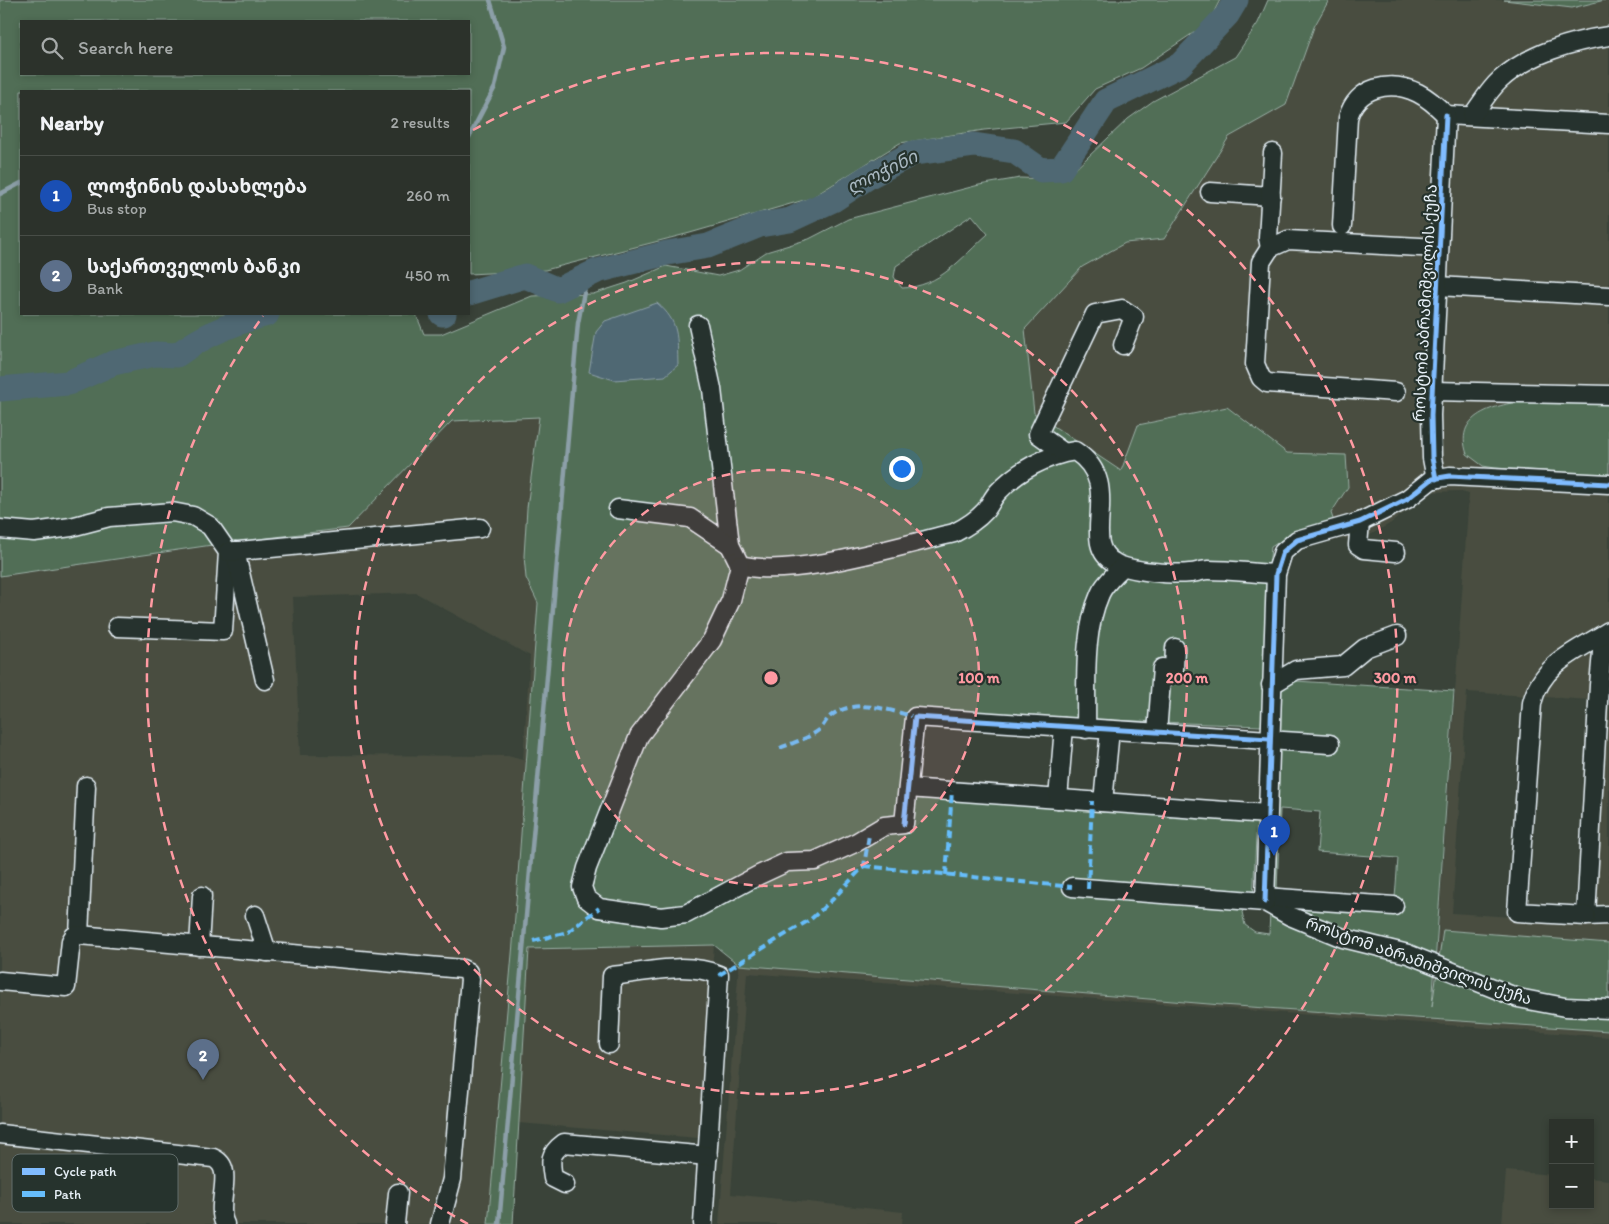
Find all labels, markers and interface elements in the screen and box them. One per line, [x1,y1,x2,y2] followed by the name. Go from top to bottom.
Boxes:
[20,20,470,75] search box
[38,34,66,62] icon: search
[78,36,173,59] text: Search here
[40,110,104,135] text: Nearby
[390,113,450,132] text: 2 results
[843,145,921,199] water label: ლოჭინი
[87,175,307,198] text: ლოჭინის დასახლება
[1409,184,1442,422] street label: როსტომ აბრამიშვილის ქუჩა
[52,186,60,205] text: 1
[406,186,450,205] text: 260 m
[87,199,147,218] text: Bus stop
[87,255,301,278] text: საქართველოს ბანკი
[52,266,60,285] text: 2
[405,266,450,285] text: 450 m
[87,279,123,298] text: Bank
[889,456,915,482] your location
[762,669,780,687] centre of rings
[958,669,1000,687] text: 100 m
[1166,669,1209,687] text: 200 m
[1374,669,1417,687] text: 300 m
[1258,815,1290,856] pin: 1
[1303,913,1534,1010] street label: როსტომ აბრამიშვილის ქუჩა
[187,1039,219,1080] pin: 2
[1549,1119,1594,1209] map controls
[1549,1119,1594,1164] button: +
[12,1154,178,1212] legend
[54,1163,117,1180] text: Cycle path
[1549,1164,1594,1209] button: −
[54,1186,81,1203] text: Path

